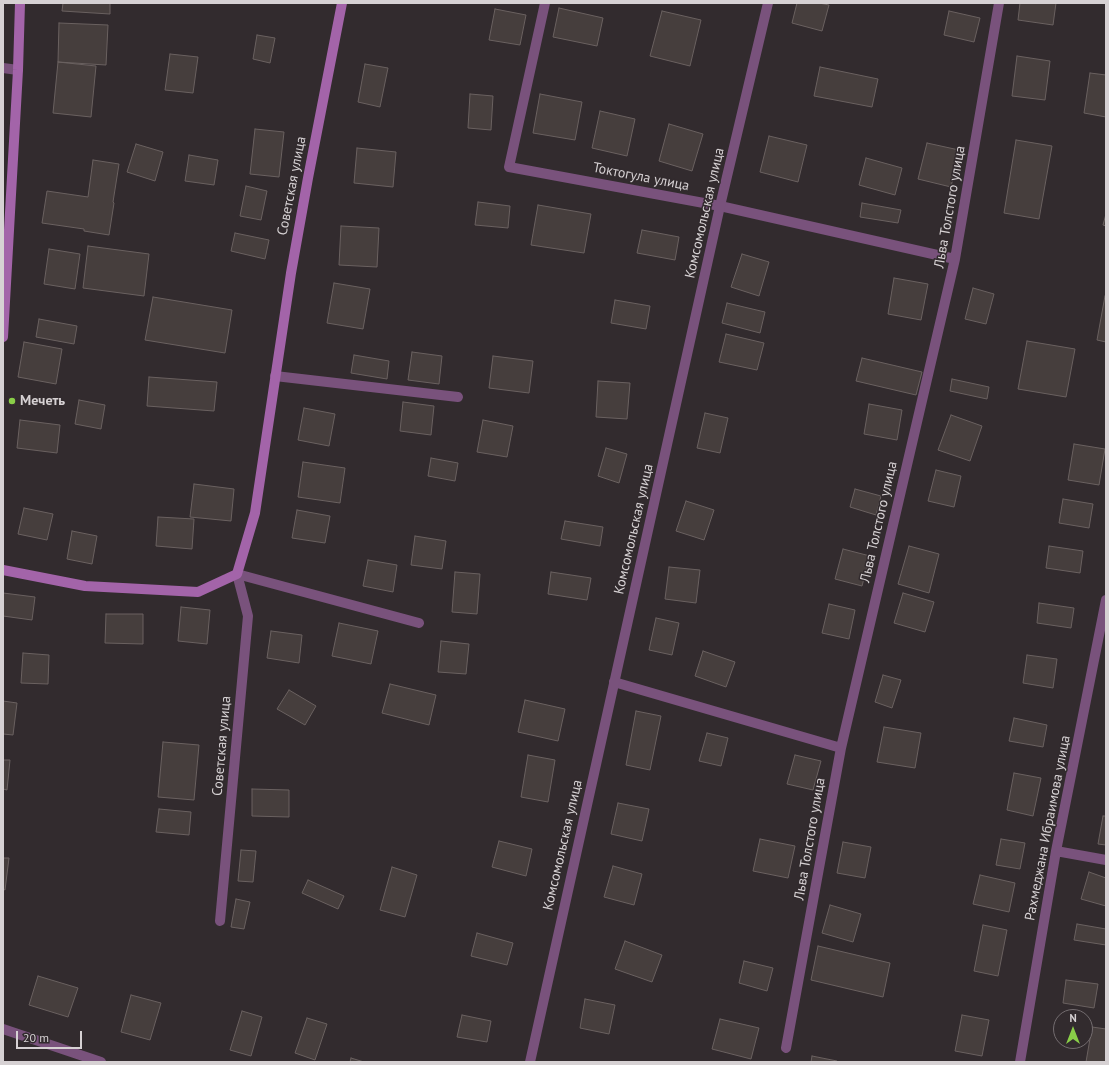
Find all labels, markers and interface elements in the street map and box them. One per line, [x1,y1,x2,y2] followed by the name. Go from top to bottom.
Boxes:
[274,135,310,237] street label: Советская улица
[931,144,969,270] street label: Льва Толстого улица
[682,146,728,280] street label: Комсомольская улица
[591,159,691,195] street label: Токтогула улица
[20,393,65,409] place label: Мечеть
[7,396,17,406] marker: Мечеть
[857,460,901,584] street label: Льва Толстого улица
[611,462,657,596] street label: Комсомольская улица
[209,695,235,797] street label: Советская улица
[1022,734,1074,922] street label: Рахмеджана Ибраимова улица
[791,776,829,902] street label: Льва Толстого улица
[540,778,586,912] street label: Комсомольская улица
[1053,1009,1093,1049] north arrow
[1069,1011,1077,1025] text: N
[18,1023,84,1049] scale bar
[23,1030,49,1045] text: 20 m

